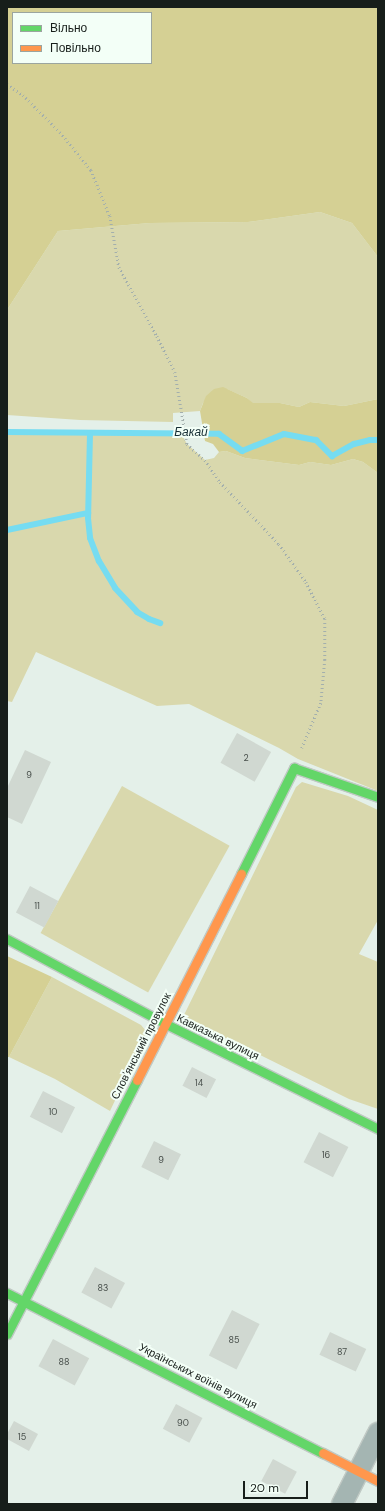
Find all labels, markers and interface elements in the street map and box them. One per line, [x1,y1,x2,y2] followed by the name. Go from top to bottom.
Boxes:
[12,12,152,64] legend
[50,20,87,36] text: Вільно
[50,40,101,56] text: Повільно
[174,426,208,440] water label: Бакай
[243,753,249,763] house number: 2
[26,770,32,780] house number: 9
[34,901,40,911] house number: 11
[108,990,174,1102] street label: Слов'янський провулок
[175,1011,261,1063] street label: Кавказька вулиця
[195,1078,203,1088] house number: 14
[49,1107,57,1117] house number: 10
[322,1150,330,1160] house number: 16
[158,1155,164,1165] house number: 9
[98,1283,108,1293] house number: 83
[229,1335,239,1345] house number: 85
[137,1340,259,1412] street label: Українських воїнів вулиця
[337,1347,347,1357] house number: 87
[59,1357,69,1367] house number: 88
[177,1418,189,1428] house number: 90
[18,1432,26,1442] house number: 15
[245,1473,310,1499] scale bar
[250,1480,279,1496] text: 20 m

